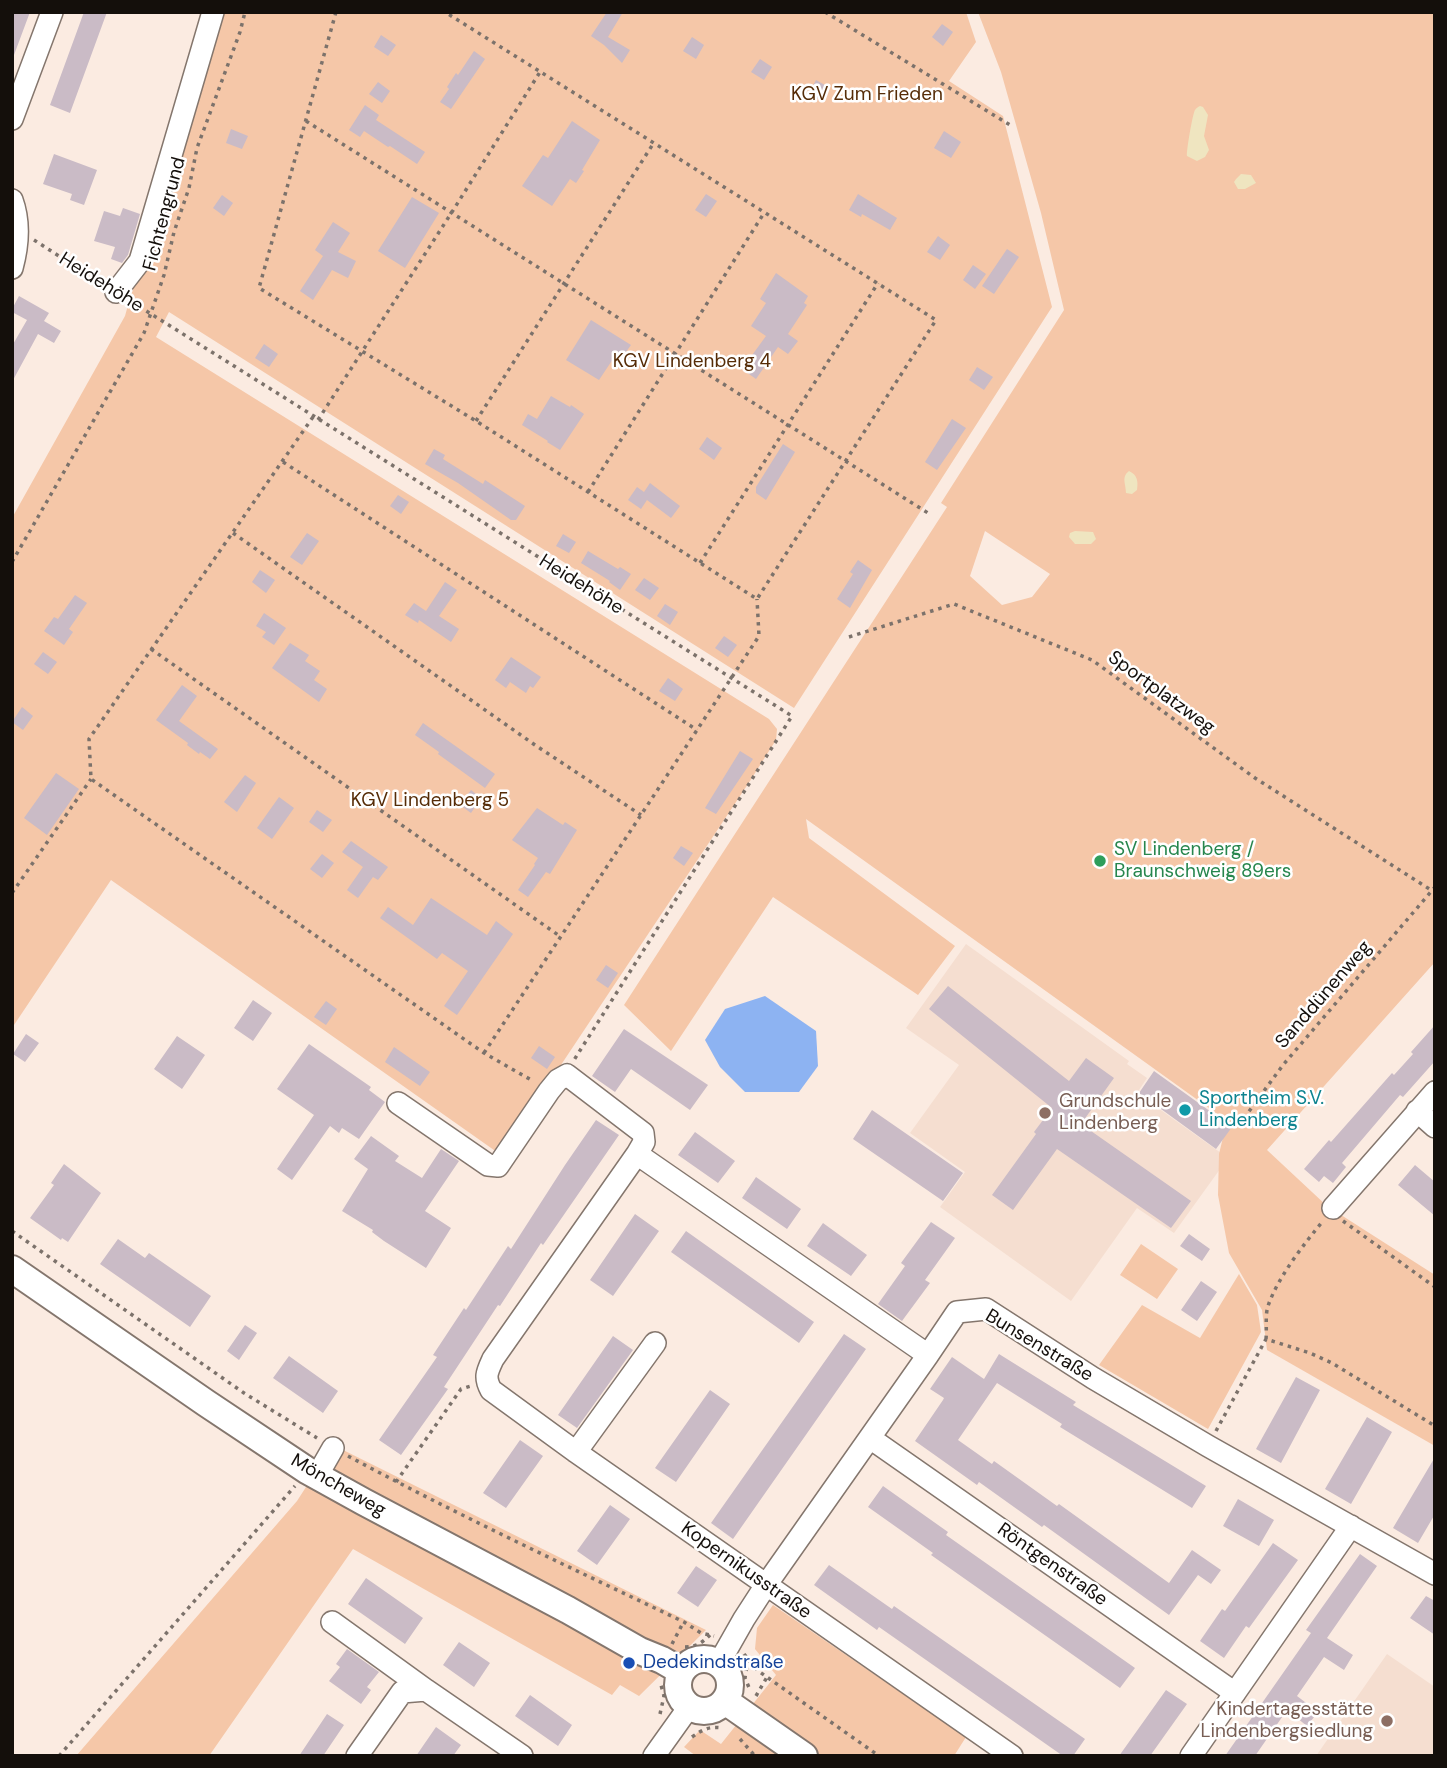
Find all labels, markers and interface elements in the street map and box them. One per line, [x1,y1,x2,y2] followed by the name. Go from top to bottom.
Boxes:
[791,84,943,106] park label: KGV Zum Frieden
[139,155,191,273] street label: Fichtengrund
[55,248,147,318] street label: Heidehöhe
[613,351,771,373] park label: KGV Lindenberg 4
[535,550,627,620] street label: Heidehöhe
[1103,647,1219,739] street label: Sportplatzweg
[351,790,509,812] park label: KGV Lindenberg 5
[1114,839,1291,883] place label: SV Lindenberg / Braunschweig 89ers
[1092,853,1108,869] marker: SV Lindenberg / Braunschweig 89ers
[1271,937,1377,1053] street label: Sanddünenweg
[1199,1088,1324,1132] place label: Sportheim S.V. Lindenberg
[1059,1091,1171,1135] place label: Grundschule Lindenberg
[1177,1102,1193,1118] marker: Sportheim S.V. Lindenberg
[1037,1105,1053,1121] marker: Grundschule Lindenberg
[981,1305,1097,1387] street label: Bunsenstraße
[286,1450,390,1522] street label: Möncheweg
[676,1518,816,1624] street label: Kopernikusstraße
[993,1519,1111,1611] street label: Röntgenstraße
[643,1652,784,1674] place label: Dedekindstraße
[621,1655,637,1671] marker: Dedekindstraße
[1200,1699,1373,1743] place label: Kindertagesstätte Lindenbergsiedlung
[1379,1713,1395,1729] marker: Kindertagesstätte Lindenbergsiedlung

